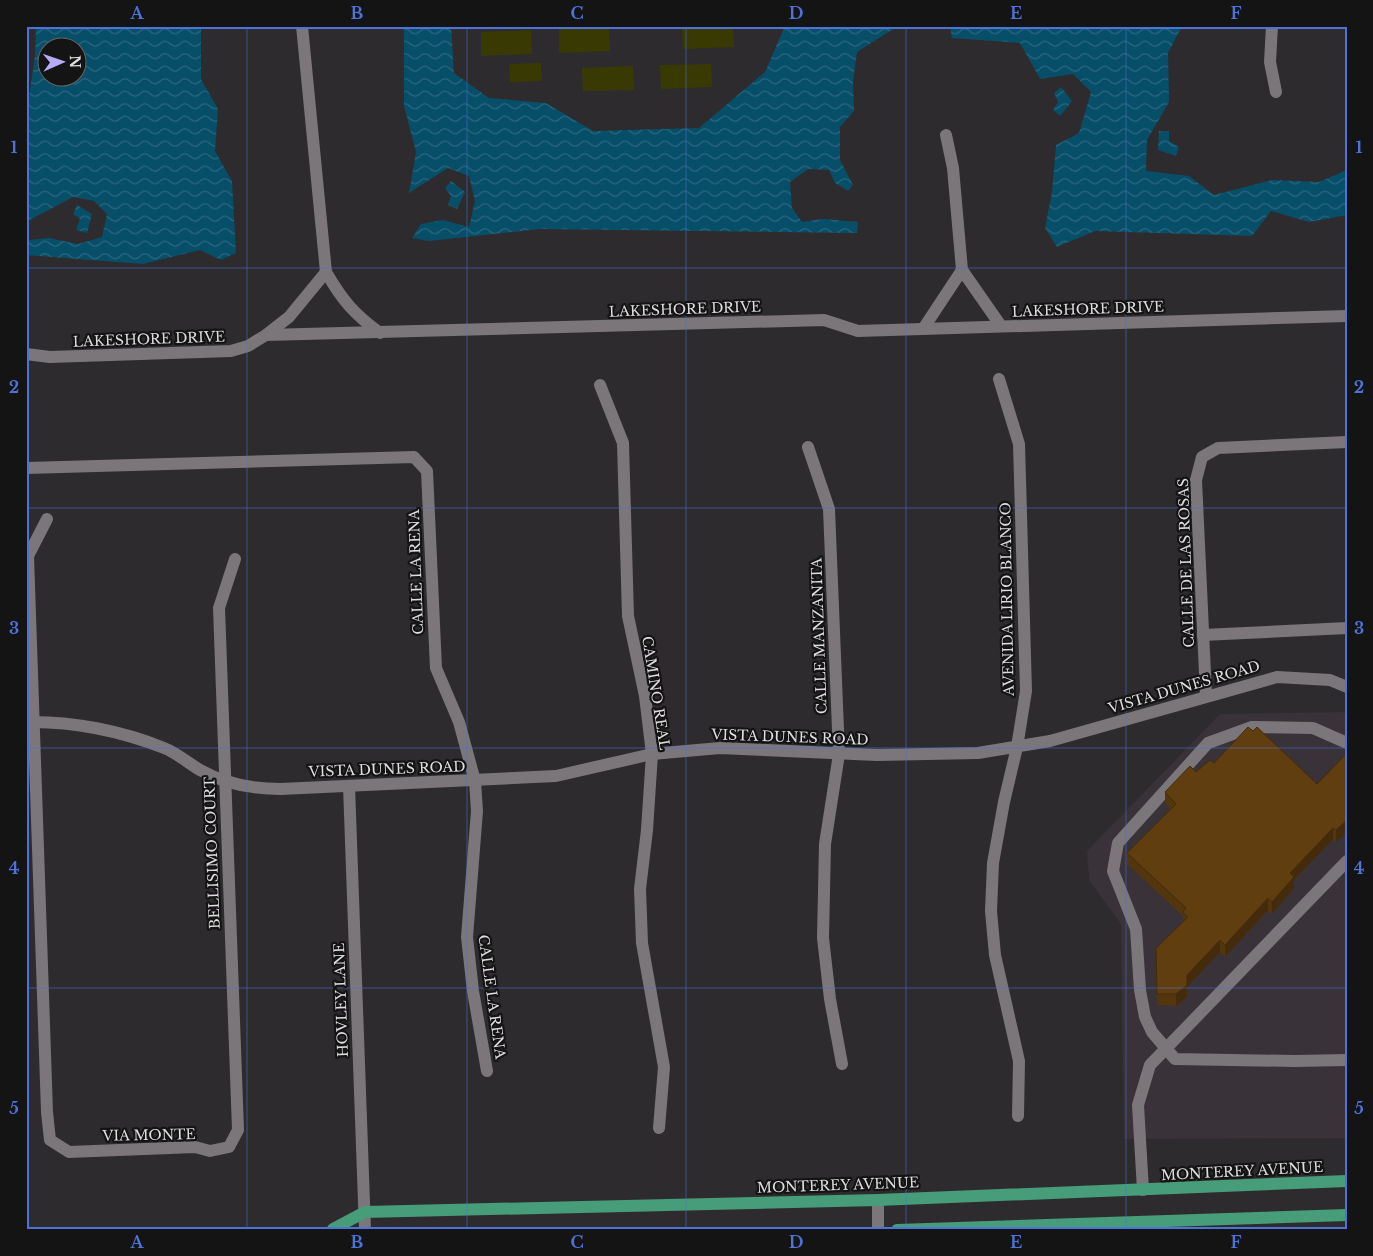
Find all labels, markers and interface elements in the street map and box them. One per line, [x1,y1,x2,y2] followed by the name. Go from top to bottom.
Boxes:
[130,3,145,23] text: A
[351,3,364,23] text: B
[570,3,584,23] text: C
[789,3,803,23] text: D
[1010,3,1022,23] text: E
[1230,3,1242,23] text: F
[38,38,88,88] north arrow
[66,55,84,68] text: N
[11,137,18,157] text: 1
[1356,137,1363,157] text: 1
[609,297,761,321] street label: LAKESHORE DRIVE
[1012,297,1164,321] street label: LAKESHORE DRIVE
[73,327,225,351] street label: LAKESHORE DRIVE
[9,377,19,397] text: 2
[1354,377,1364,397] text: 2
[1174,478,1198,648] street label: CALLE DE LAS ROSAS
[996,502,1018,697] street label: AVENIDA LIRIO BLANCO
[405,509,427,635] street label: CALLE LA RENA
[807,557,831,714] street label: CALLE MANZANITA
[9,618,19,638] text: 3
[1354,618,1364,638] text: 3
[638,635,674,751] street label: CAMINO REAL
[1105,657,1262,718] street label: VISTA DUNES ROAD
[710,725,869,749] street label: VISTA DUNES ROAD
[307,757,466,781] street label: VISTA DUNES ROAD
[200,777,224,929] street label: BELLISIMO COURT
[9,858,19,878] text: 4
[1354,858,1364,878] text: 4
[474,934,510,1061] street label: CALLE LA RENA
[330,943,352,1057] street label: HOVLEY LANE
[9,1098,19,1118] text: 5
[1354,1098,1364,1118] text: 5
[101,1125,196,1145] street label: VIA MONTE
[1161,1158,1323,1184] street label: MONTEREY AVENUE
[757,1173,919,1197] street label: MONTEREY AVENUE
[130,1232,145,1252] text: A
[351,1232,364,1252] text: B
[570,1232,584,1252] text: C
[789,1232,803,1252] text: D
[1010,1232,1022,1252] text: E
[1230,1232,1242,1252] text: F

